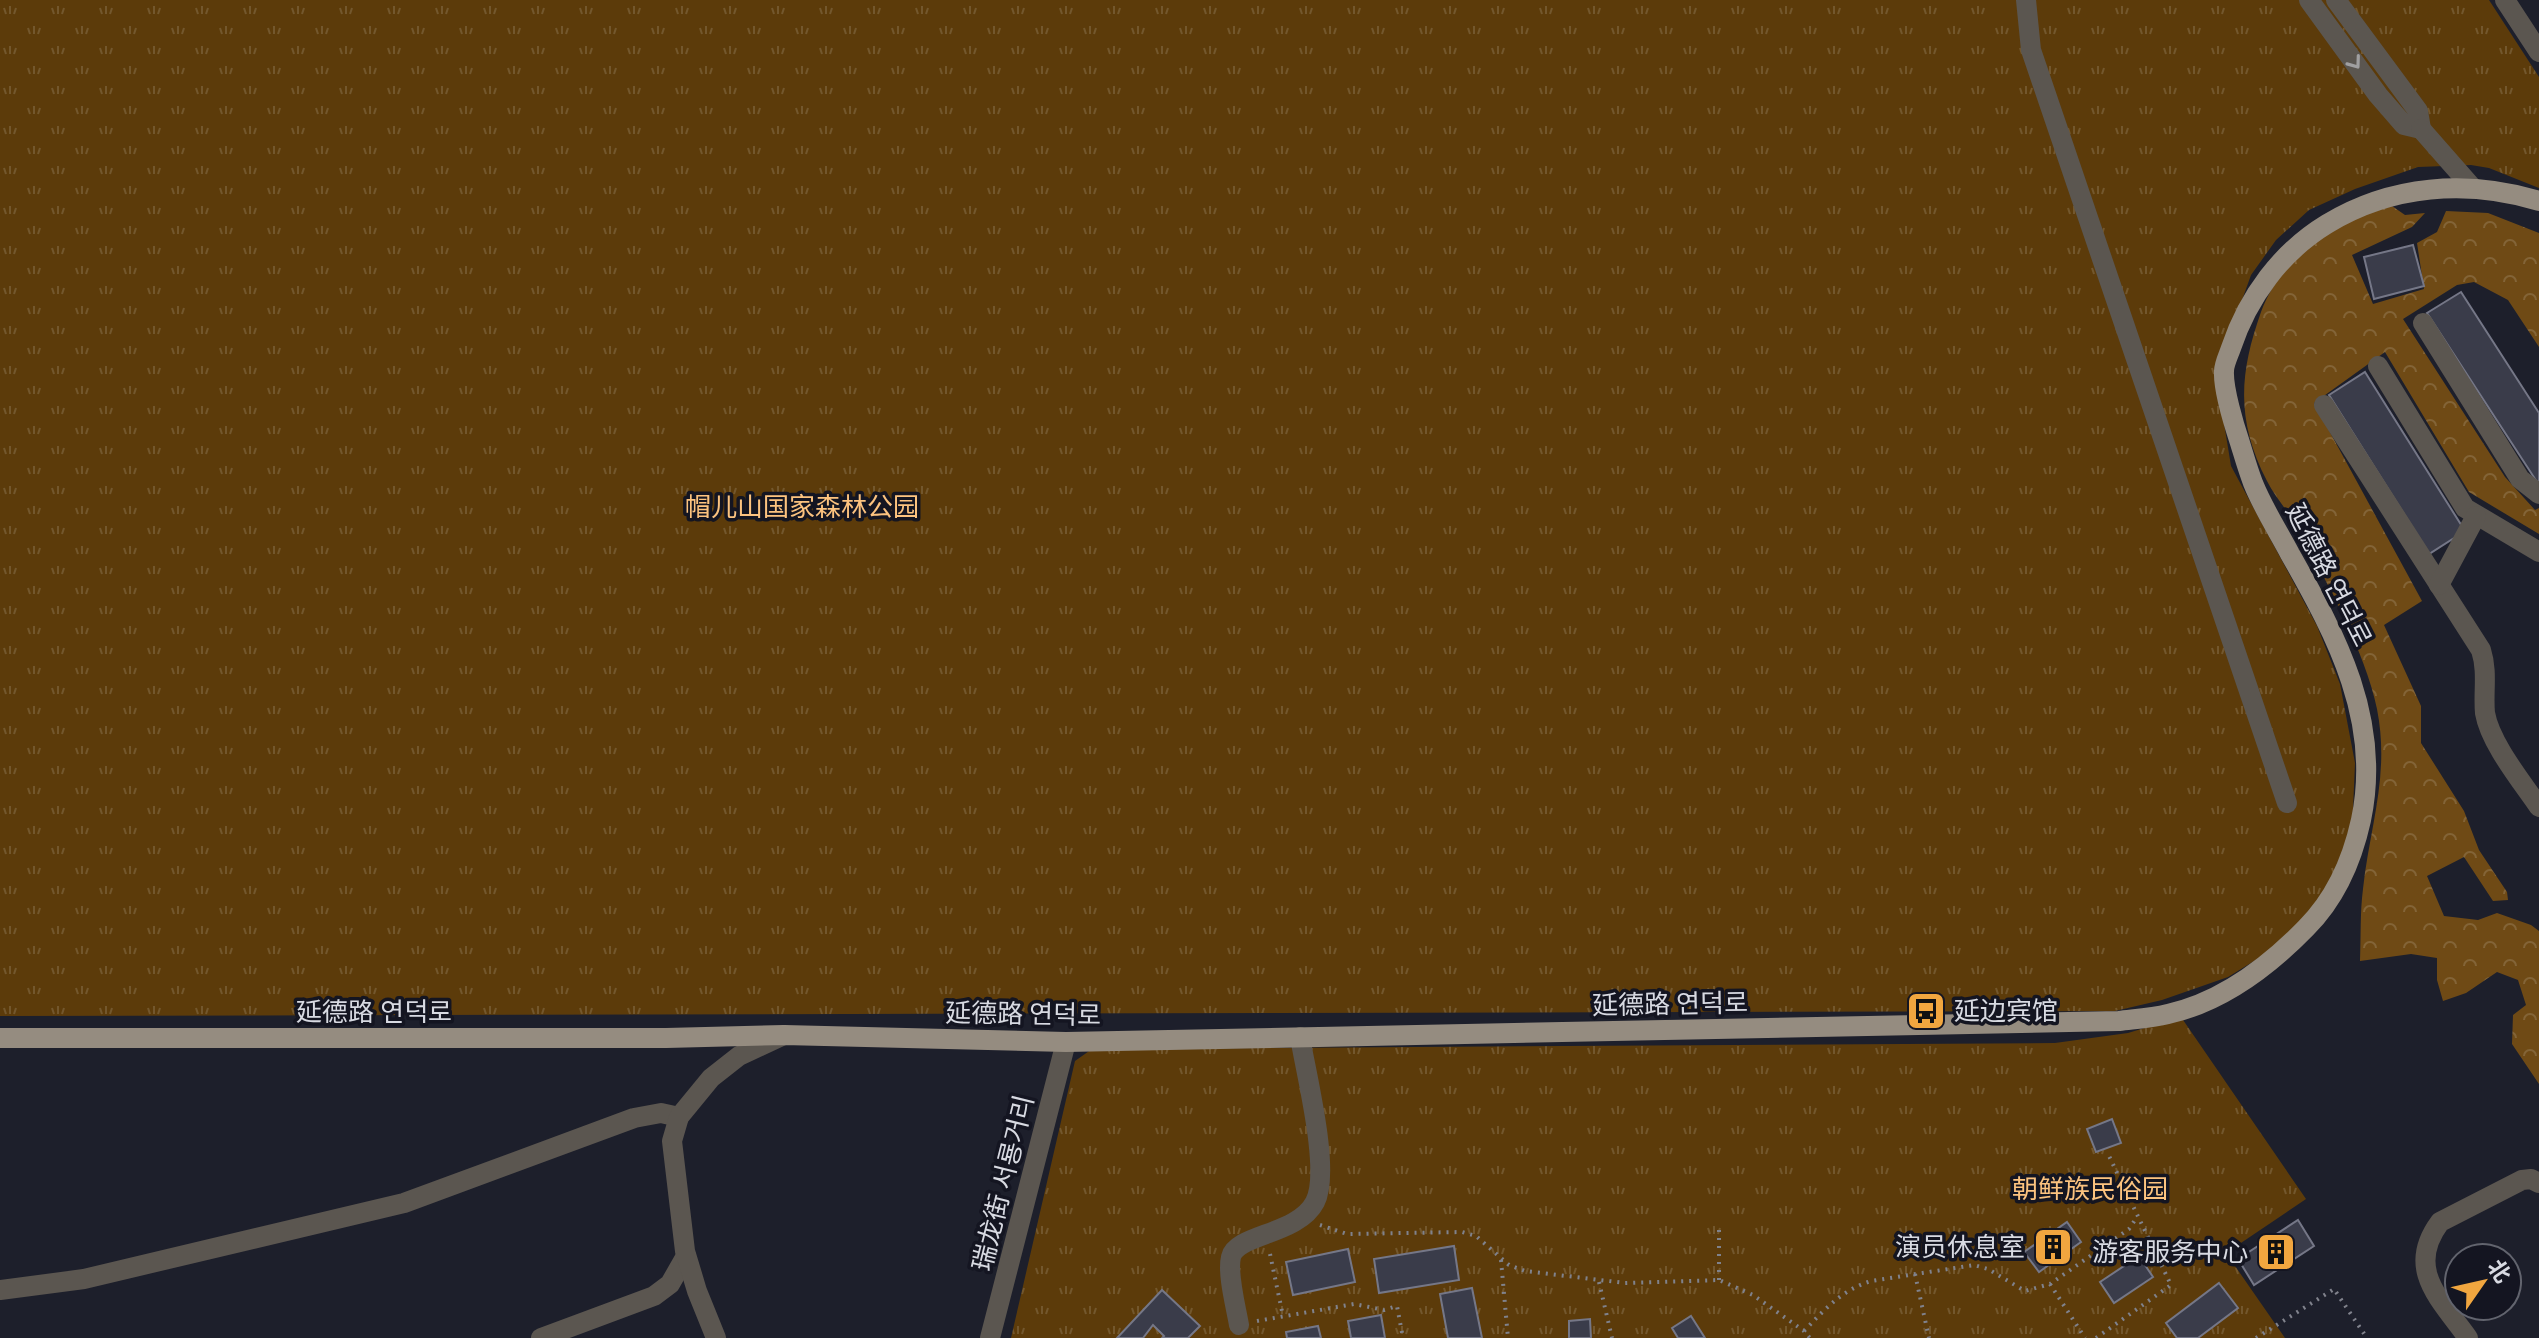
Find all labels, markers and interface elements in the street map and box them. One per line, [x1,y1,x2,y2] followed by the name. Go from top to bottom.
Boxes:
[2346,54,2360,69] one-way arrow
[685,492,919,523] park label: 帽儿山国家森林公园
[2279,499,2378,652] street label: 延德路 연덕로
[1592,988,1748,1021] street label: 延德路 연덕로
[1905,990,1947,1032] bus stop icon: 延边宾馆
[1954,996,2058,1027] place label: 延边宾馆
[296,997,452,1028] street label: 延德路 연덕로
[945,998,1101,1031] street label: 延德路 연덕로
[967,1092,1040,1274] street label: 瑞龙街 서룡거리
[2012,1174,2168,1205] park label: 朝鲜族民俗园
[2032,1226,2074,1268] building icon: 演员休息室
[2255,1231,2297,1273] building icon: 游客服务中心
[1895,1232,2025,1263] place label: 演员休息室
[2092,1237,2248,1268] place label: 游客服务中心
[2443,1242,2523,1322] north arrow
[2482,1255,2516,1288] text: 北

